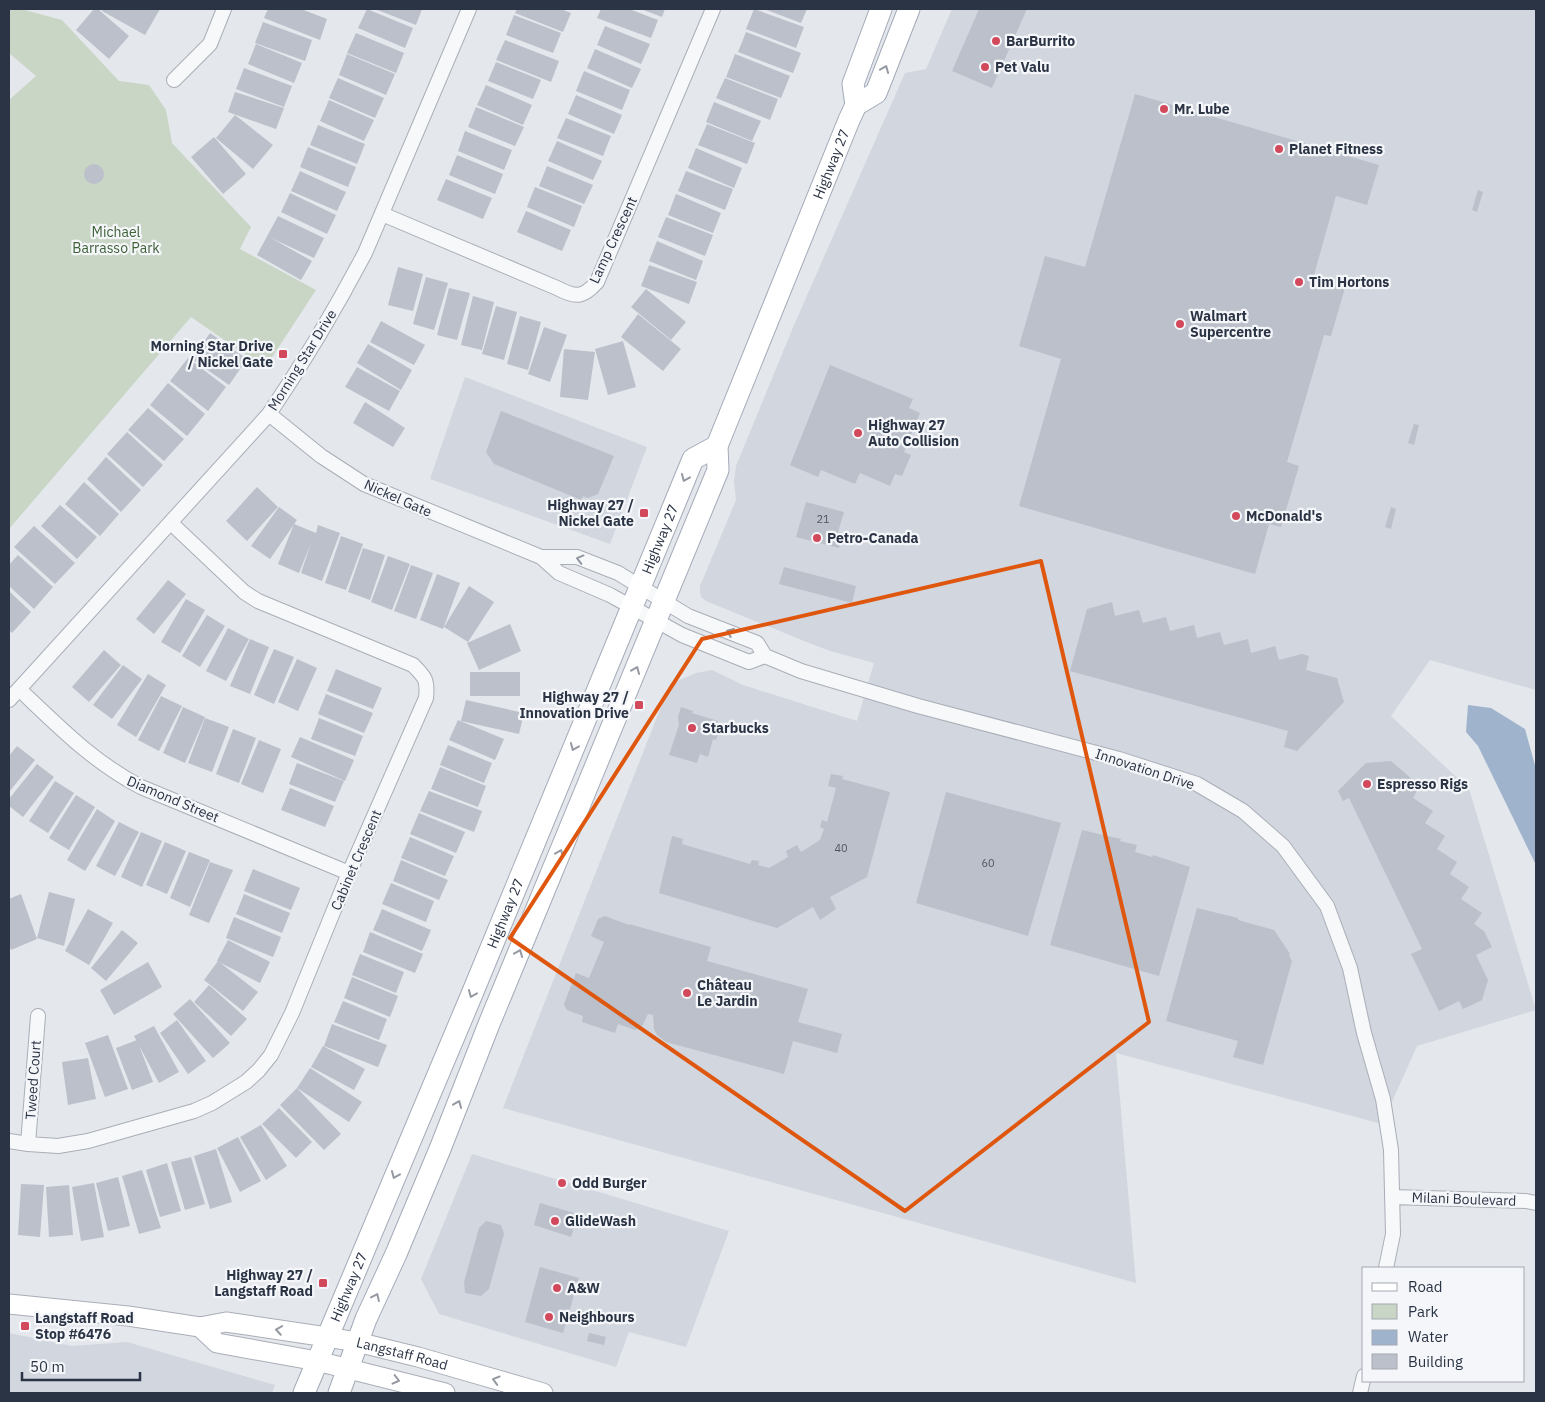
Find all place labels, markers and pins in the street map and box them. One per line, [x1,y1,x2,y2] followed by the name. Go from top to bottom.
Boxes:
[1006,32,1075,50] place label: BarBurrito
[990,35,1002,47] marker: BarBurrito
[995,58,1050,76] place label: Pet Valu
[979,61,991,73] marker: Pet Valu
[1174,100,1230,118] place label: Mr. Lube
[1158,103,1170,115] marker: Mr. Lube
[1289,140,1383,158] place label: Planet Fitness
[1273,143,1285,155] marker: Planet Fitness
[1309,273,1389,291] place label: Tim Hortons
[1293,276,1305,288] marker: Tim Hortons
[1190,307,1271,341] place label: Walmart Supercentre
[1174,318,1186,330] marker: Walmart Supercentre
[151,337,273,371] place label: Morning Star Drive / Nickel Gate
[277,348,289,360] marker: Morning Star Drive / Nickel Gate
[868,416,959,450] place label: Highway 27 Auto Collision
[852,427,864,439] marker: Highway 27 Auto Collision
[547,496,634,530] place label: Highway 27 / Nickel Gate
[638,507,650,519] marker: Highway 27 / Nickel Gate
[1246,507,1322,525] place label: McDonald's
[1230,510,1242,522] marker: McDonald's
[827,529,919,547] place label: Petro-Canada
[811,532,823,544] marker: Petro-Canada
[520,688,629,722] place label: Highway 27 / Innovation Drive
[633,699,645,711] marker: Highway 27 / Innovation Drive
[702,719,769,737] place label: Starbucks
[686,722,698,734] marker: Starbucks
[1377,775,1468,793] place label: Espresso Rigs
[1361,778,1373,790] marker: Espresso Rigs
[697,976,758,1010] place label: Château Le Jardin
[681,987,693,999] marker: Château Le Jardin
[572,1174,647,1192] place label: Odd Burger
[556,1177,568,1189] marker: Odd Burger
[565,1212,636,1230] place label: GlideWash
[549,1215,561,1227] marker: GlideWash
[214,1266,313,1300] place label: Highway 27 / Langstaff Road
[317,1277,329,1289] marker: Highway 27 / Langstaff Road
[567,1279,600,1297] place label: A&W
[551,1282,563,1294] marker: A&W
[559,1308,635,1326] place label: Neighbours
[35,1309,134,1343] place label: Langstaff Road Stop #6476
[543,1311,555,1323] marker: Neighbours
[19,1320,31,1332] marker: Langstaff Road Stop #6476

